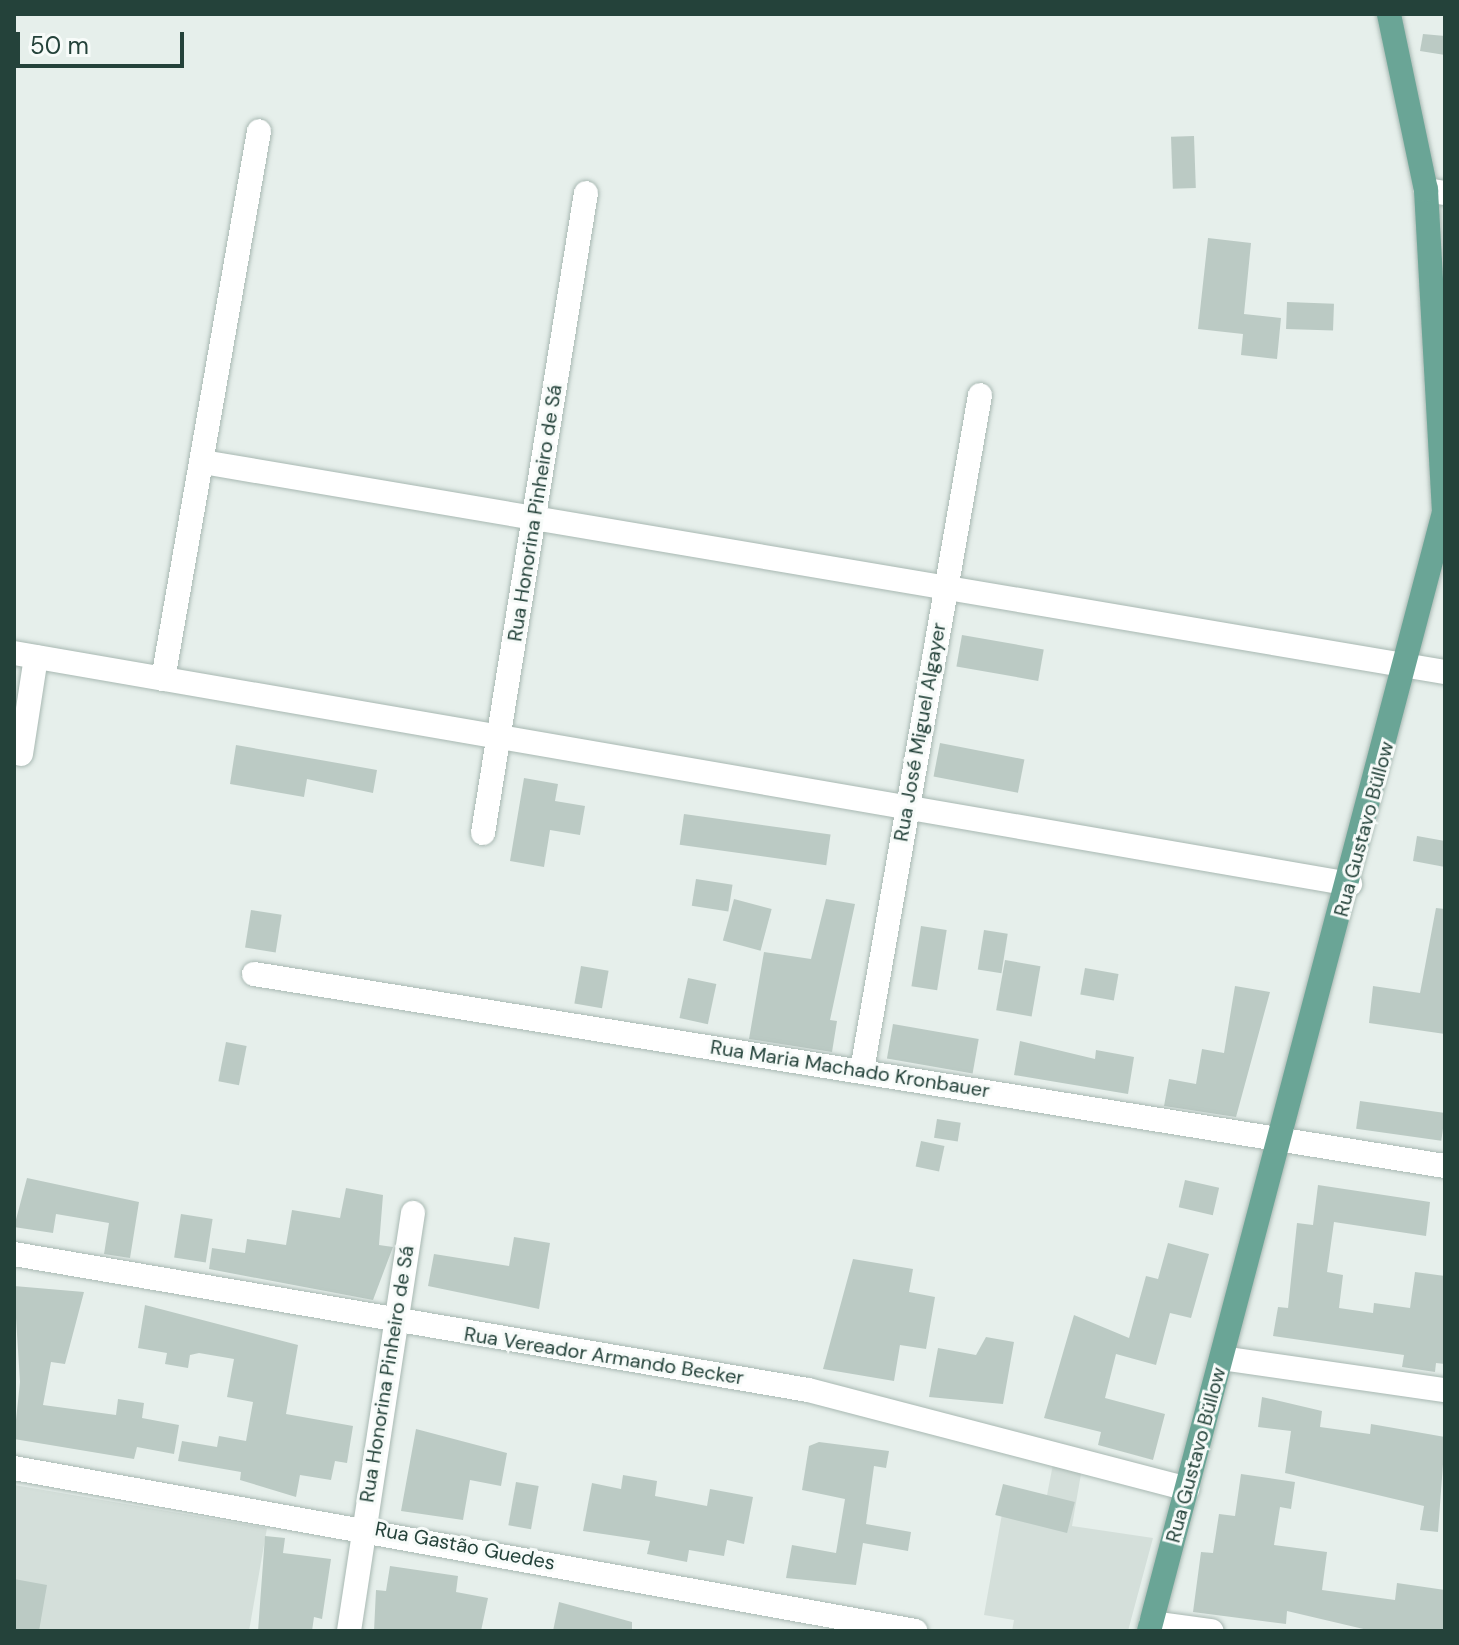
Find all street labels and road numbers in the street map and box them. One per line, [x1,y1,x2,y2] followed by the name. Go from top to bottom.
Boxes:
[503,383,567,643] street label: Rua Honorina Pinheiro de Sá
[889,621,951,843] street label: Rua José Miguel Algayer
[1329,739,1399,919] street label: Rua Gustavo Büllow
[709,1035,991,1103] street label: Rua Maria Machado Kronbauer
[355,1244,419,1504] street label: Rua Honorina Pinheiro de Sá
[462,1322,746,1390] street label: Rua Vereador Armando Becker
[1161,1365,1231,1545] street label: Rua Gustavo Büllow
[373,1517,557,1575] street label: Rua Gastão Guedes

